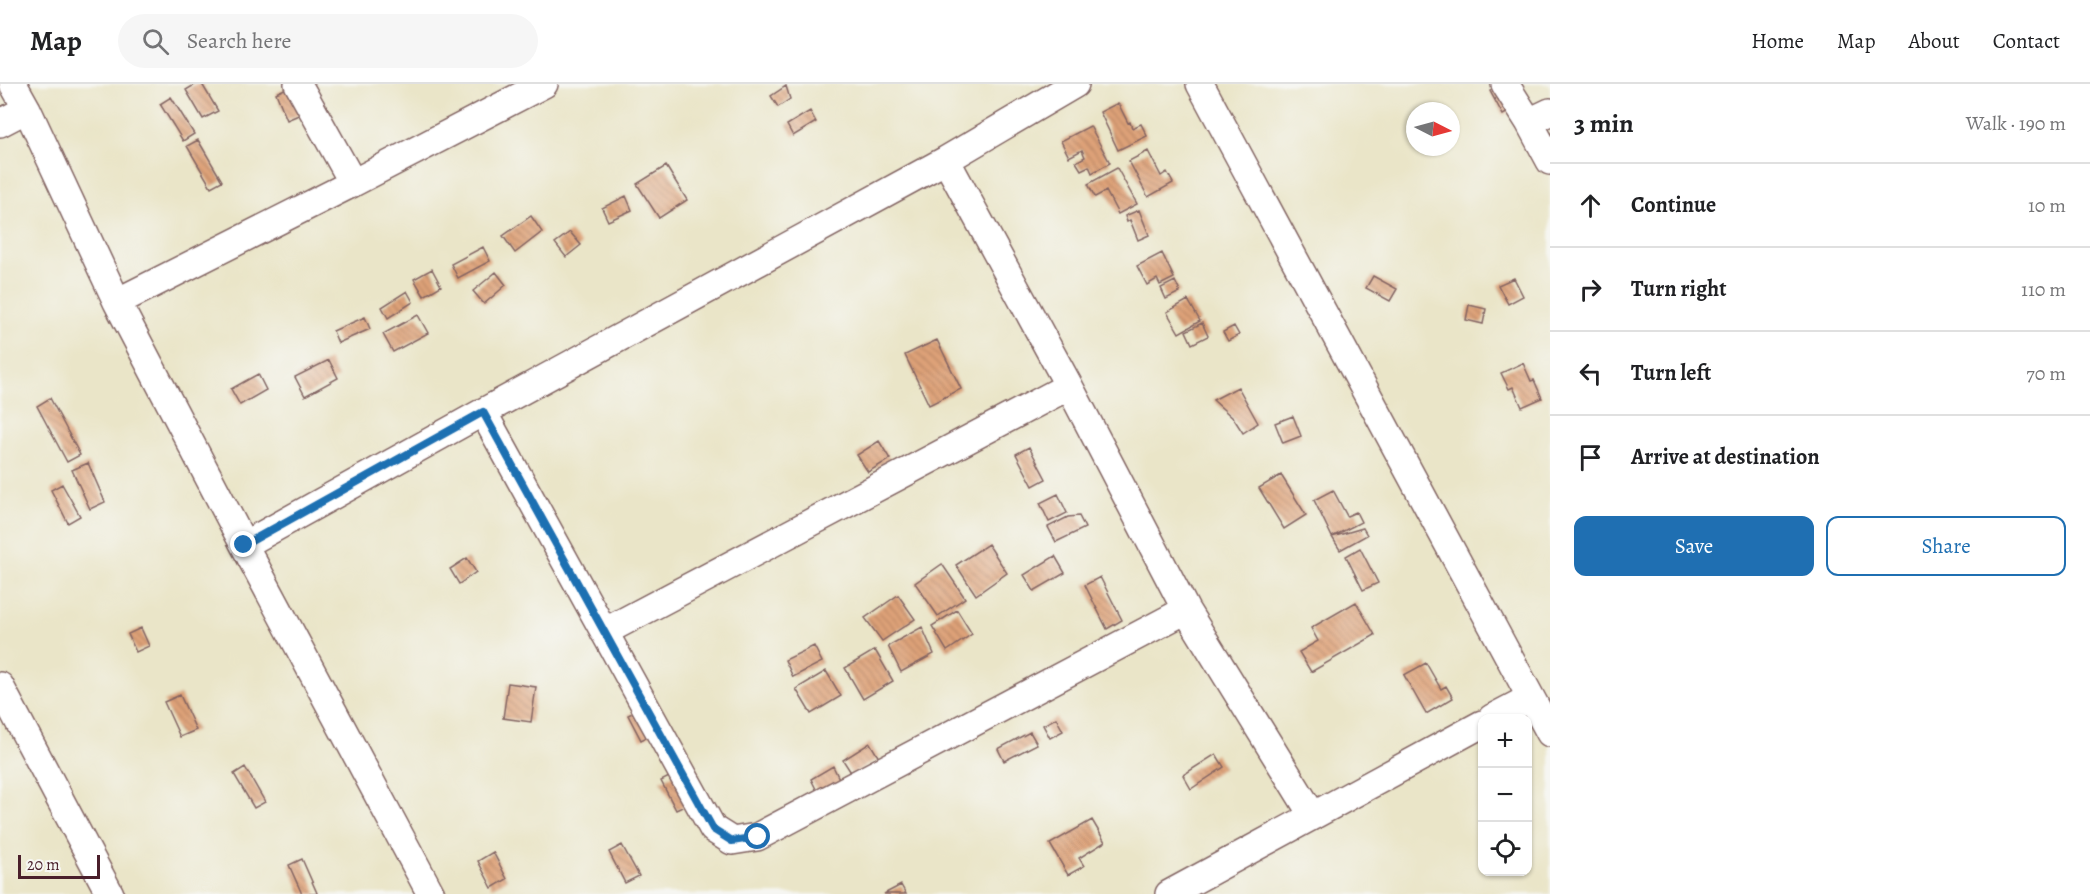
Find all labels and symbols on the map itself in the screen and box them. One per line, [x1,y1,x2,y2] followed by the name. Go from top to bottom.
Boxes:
[1406,102,1460,156] north arrow
[230,531,256,557] route end
[744,823,770,849] route start
[18,852,100,880] scale bar

